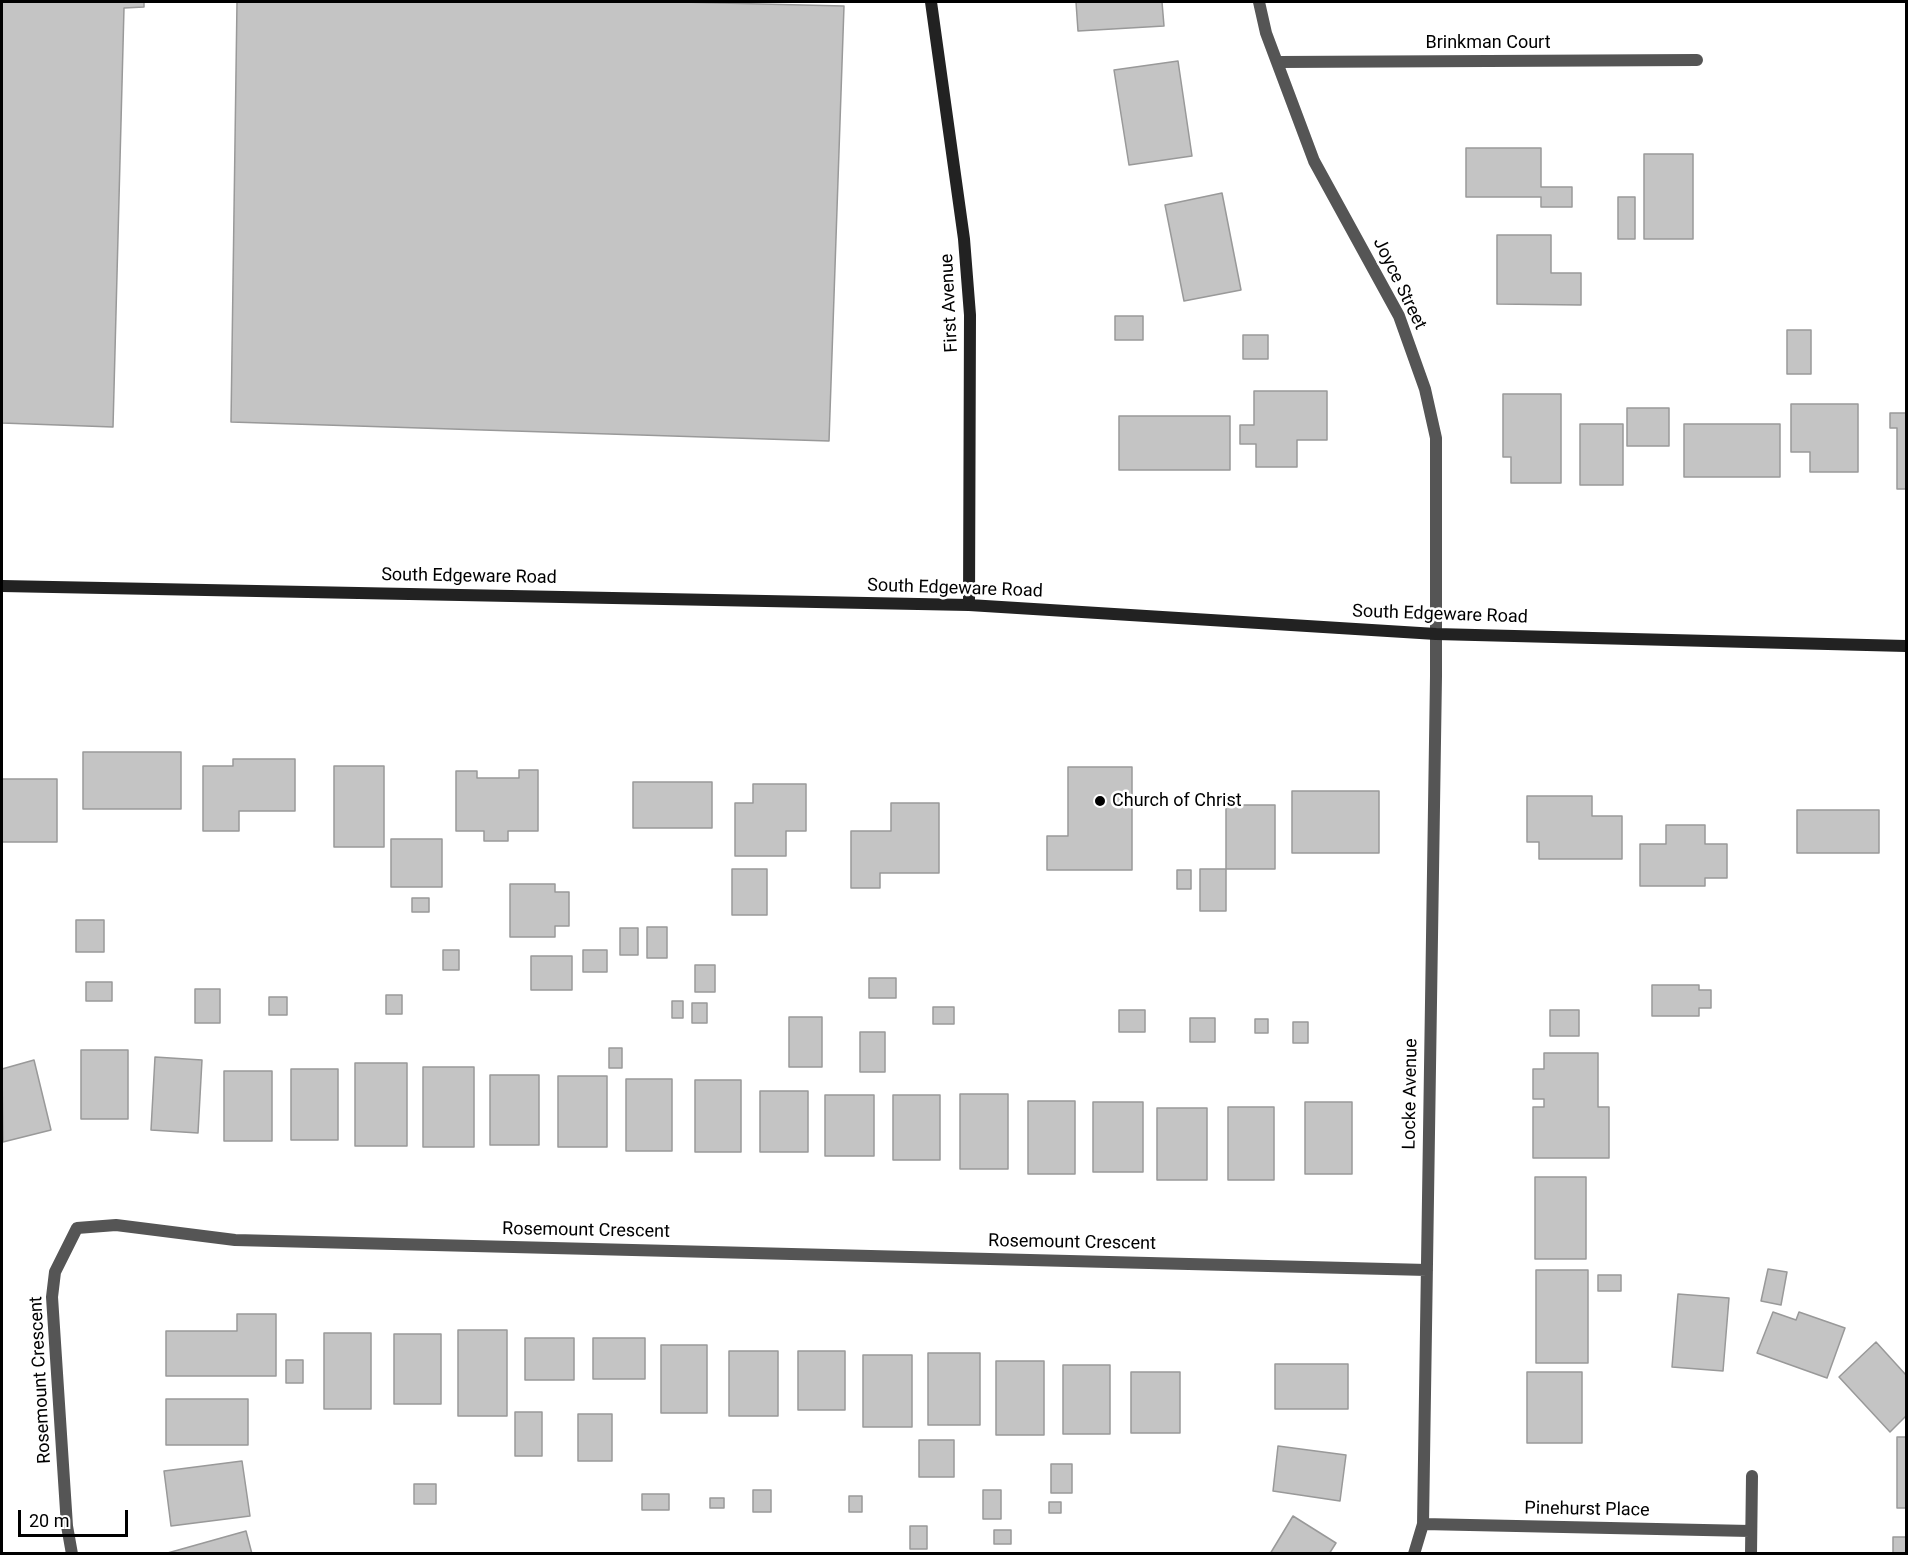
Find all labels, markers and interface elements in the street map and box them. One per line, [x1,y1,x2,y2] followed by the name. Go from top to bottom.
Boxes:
[1425,32,1551,54] street label: Brinkman Court
[1368,235,1430,333] street label: Joyce Street
[937,253,963,353] street label: First Avenue
[381,565,557,589] street label: South Edgeware Road
[867,575,1043,603] street label: South Edgeware Road
[1352,601,1528,629] street label: South Edgeware Road
[1112,790,1242,812] place label: Church of Christ
[1093,794,1107,808] marker: Church of Christ
[1399,1038,1423,1150] street label: Locke Avenue
[502,1219,670,1243] street label: Rosemount Crescent
[988,1231,1156,1255] street label: Rosemount Crescent
[26,1296,56,1464] street label: Rosemount Crescent
[21,1498,130,1536] scale bar
[1524,1498,1650,1522] street label: Pinehurst Place
[29,1510,69,1531] text: 20 m

